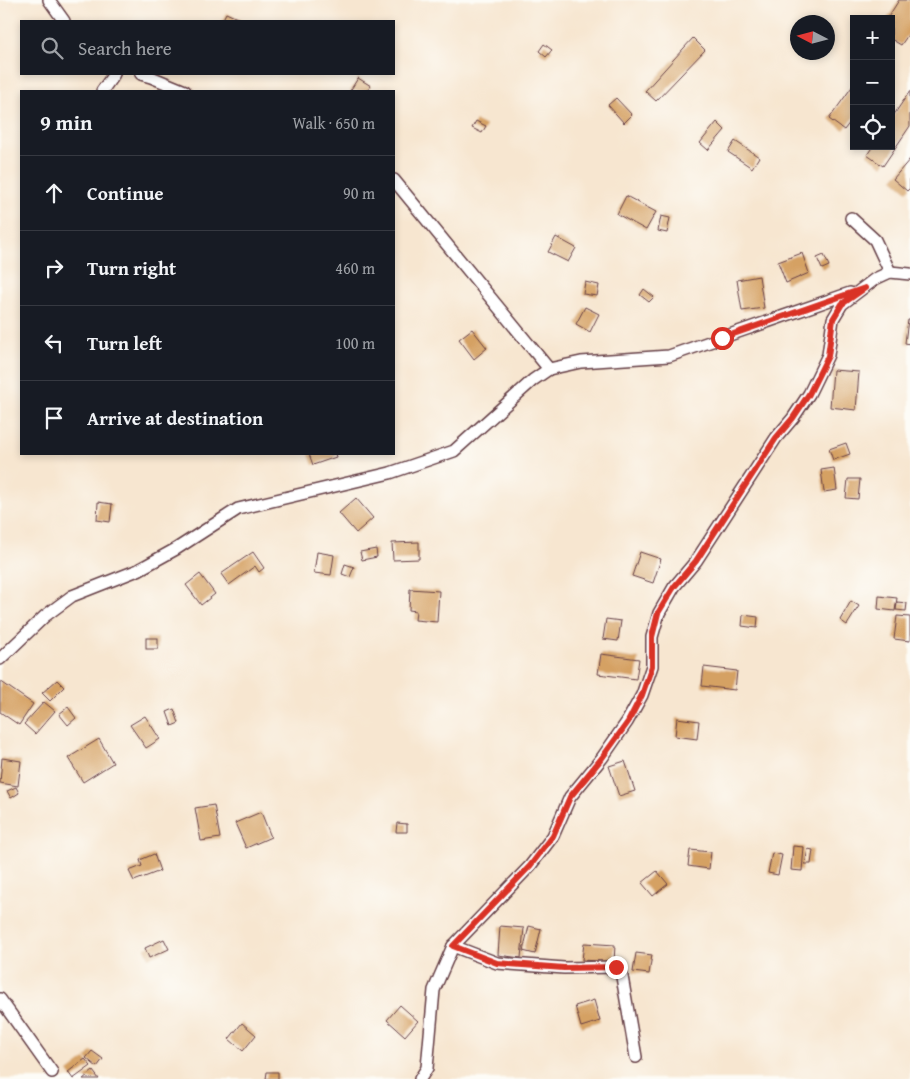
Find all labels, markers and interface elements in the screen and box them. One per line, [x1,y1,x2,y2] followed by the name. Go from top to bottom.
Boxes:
[790,15,835,60] north arrow
[850,15,895,150] map controls
[850,15,895,60] button: +
[20,20,395,75] search box
[38,34,66,62] icon: search
[78,34,172,62] text: Search here
[850,60,895,105] button: −
[850,105,895,150] button: locate
[40,107,92,138] text: 9 min
[292,111,375,135] text: Walk · 650 m
[40,179,68,207] icon: ahead
[87,179,164,207] text: Continue
[343,181,375,205] text: 90 m
[40,254,68,282] icon: right
[87,254,176,282] text: Turn right
[335,256,375,280] text: 460 m
[711,327,734,350] route start
[40,329,68,357] icon: left
[87,329,162,357] text: Turn left
[335,331,375,355] text: 100 m
[40,404,68,432] icon: arrive
[87,404,263,432] text: Arrive at destination
[605,956,628,979] route end

